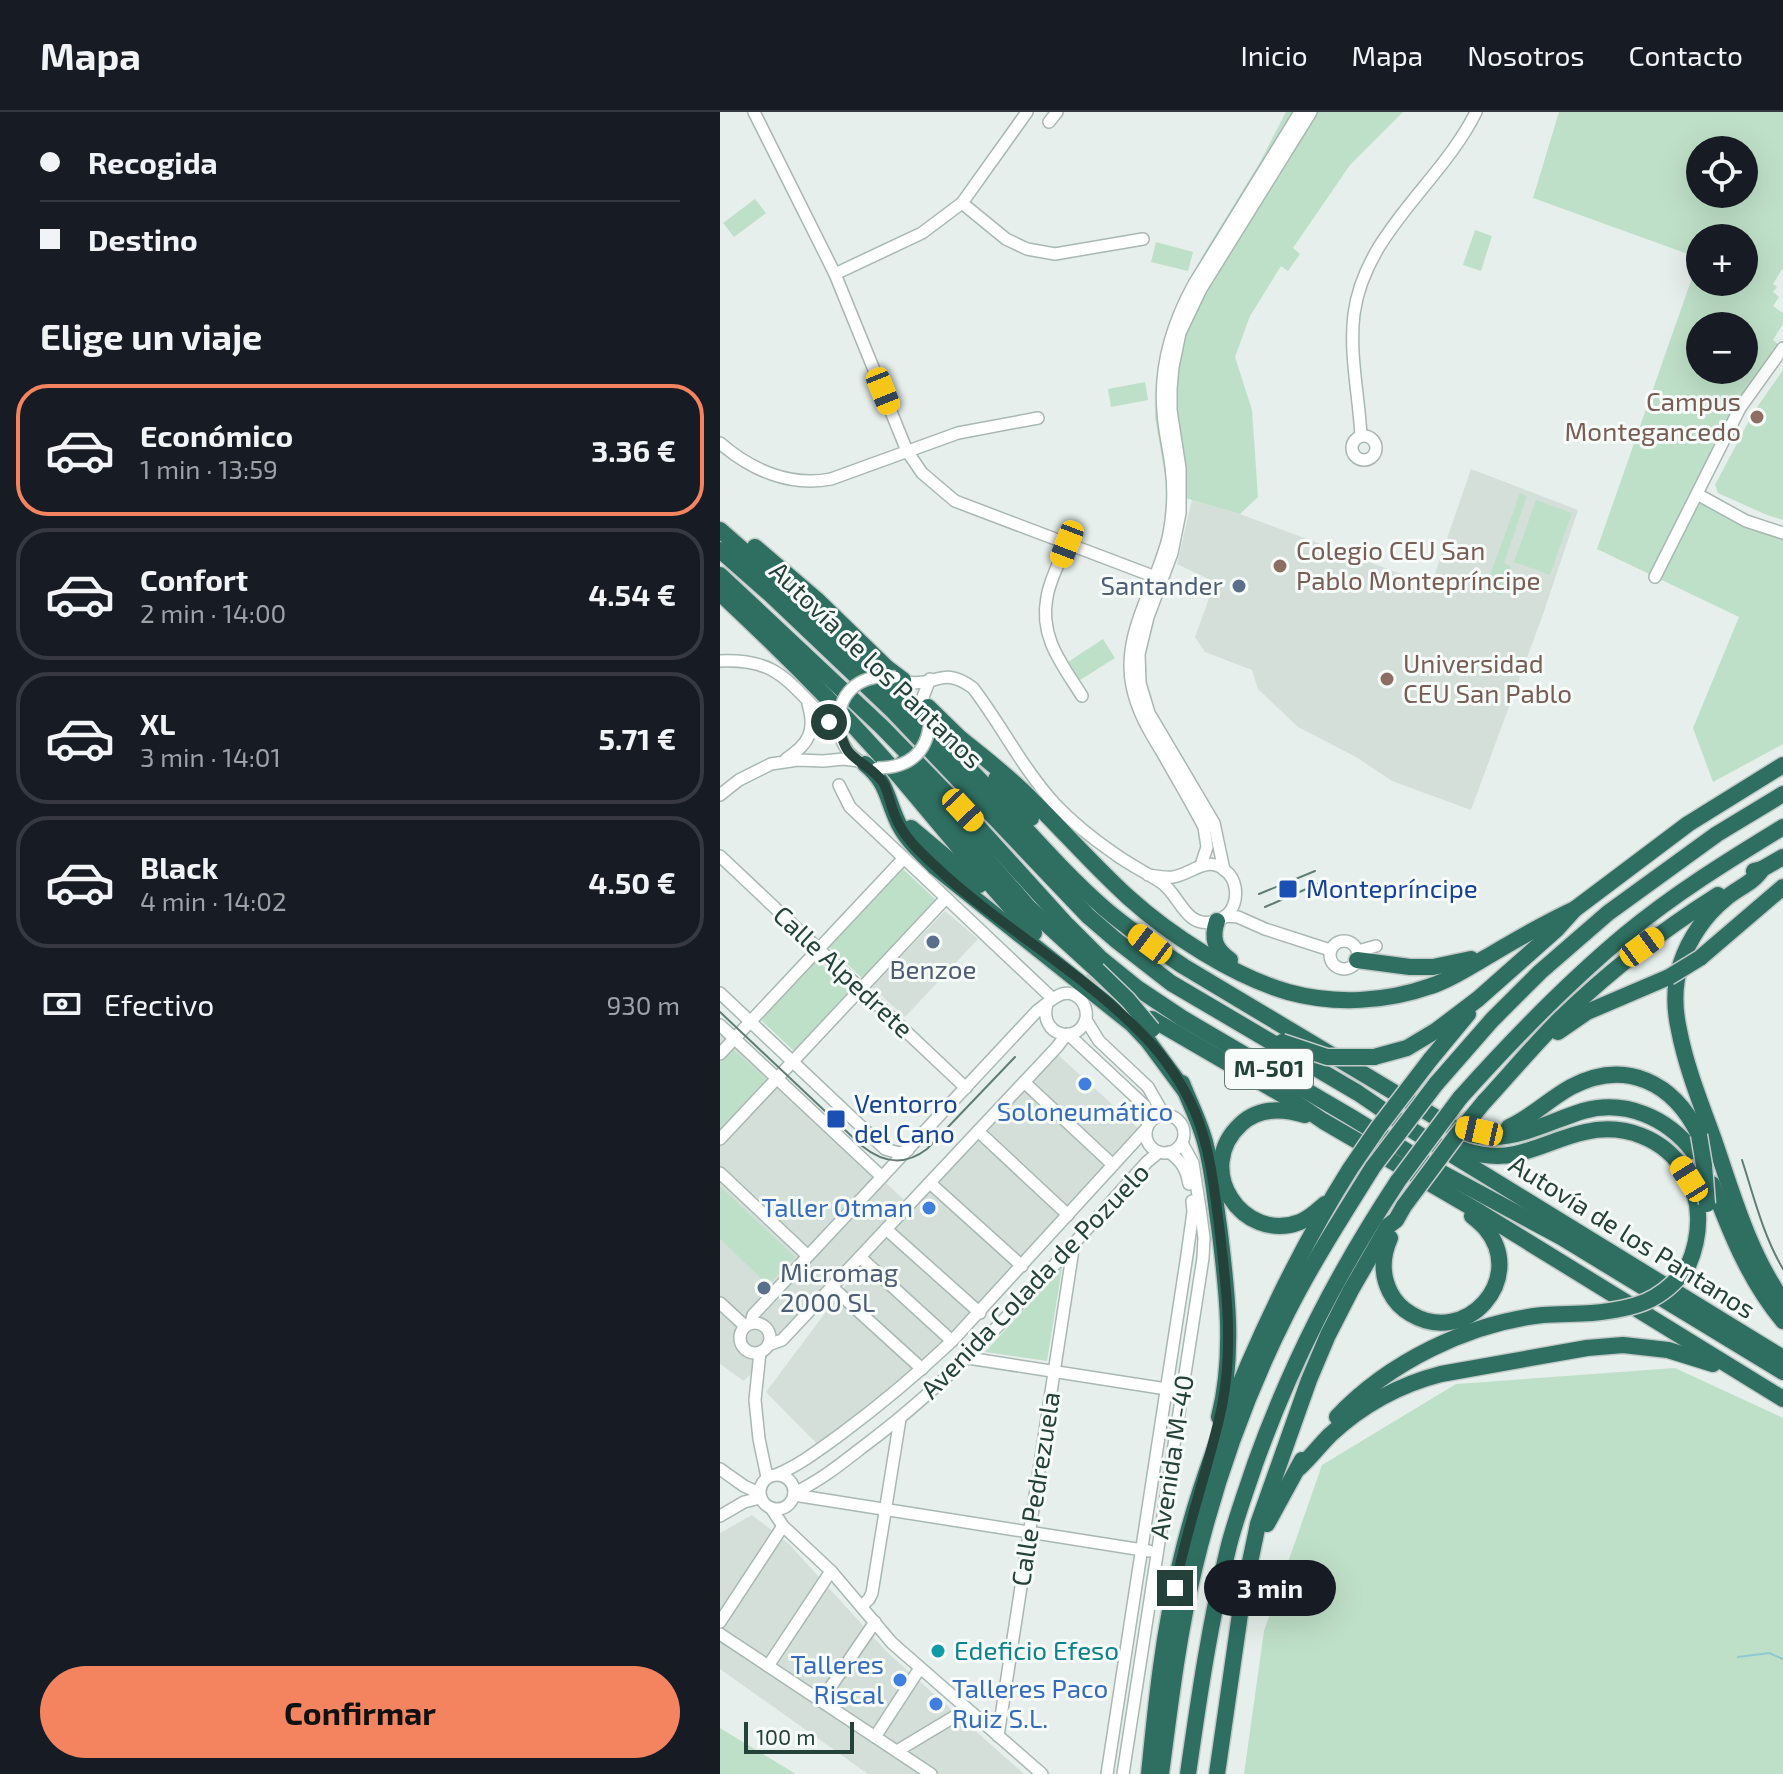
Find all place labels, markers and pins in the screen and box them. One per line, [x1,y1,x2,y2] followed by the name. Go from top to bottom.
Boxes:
[1565,385,1741,446] place label: Campus Montegancedo
[1748,408,1766,426] marker: Campus Montegancedo
[1296,534,1540,595] place label: Colegio CEU San Pablo Montepríncipe
[1271,557,1289,575] marker: Colegio CEU San Pablo Montepríncipe
[1100,569,1223,600] place label: Santander
[1230,577,1248,595] marker: Santander
[1403,647,1572,708] place label: Universidad CEU San Pablo
[1378,670,1396,688] marker: Universidad CEU San Pablo
[1306,872,1478,903] place label: Montepríncipe
[1277,878,1299,900] marker: Montepríncipe
[924,933,942,951] marker: Benzoe
[889,953,977,984] place label: Benzoe
[1076,1075,1094,1093] marker: Soloneumático
[854,1087,958,1148] place label: Ventorro del Cano
[997,1095,1173,1126] place label: Soloneumático
[825,1108,847,1130] marker: Ventorro del Cano
[762,1191,913,1222] place label: Taller Otman
[920,1199,938,1217] marker: Taller Otman
[780,1256,898,1317] place label: Micromag 2000 SL
[755,1279,773,1297] marker: Micromag 2000 SL
[954,1634,1119,1665] place label: Edeficio Efeso
[929,1642,947,1660] marker: Edeficio Efeso
[790,1648,884,1709] place label: Talleres Riscal
[891,1671,909,1689] marker: Talleres Riscal
[952,1672,1108,1733] place label: Talleres Paco Ruiz S.L.
[927,1695,945,1713] marker: Talleres Paco Ruiz S.L.

